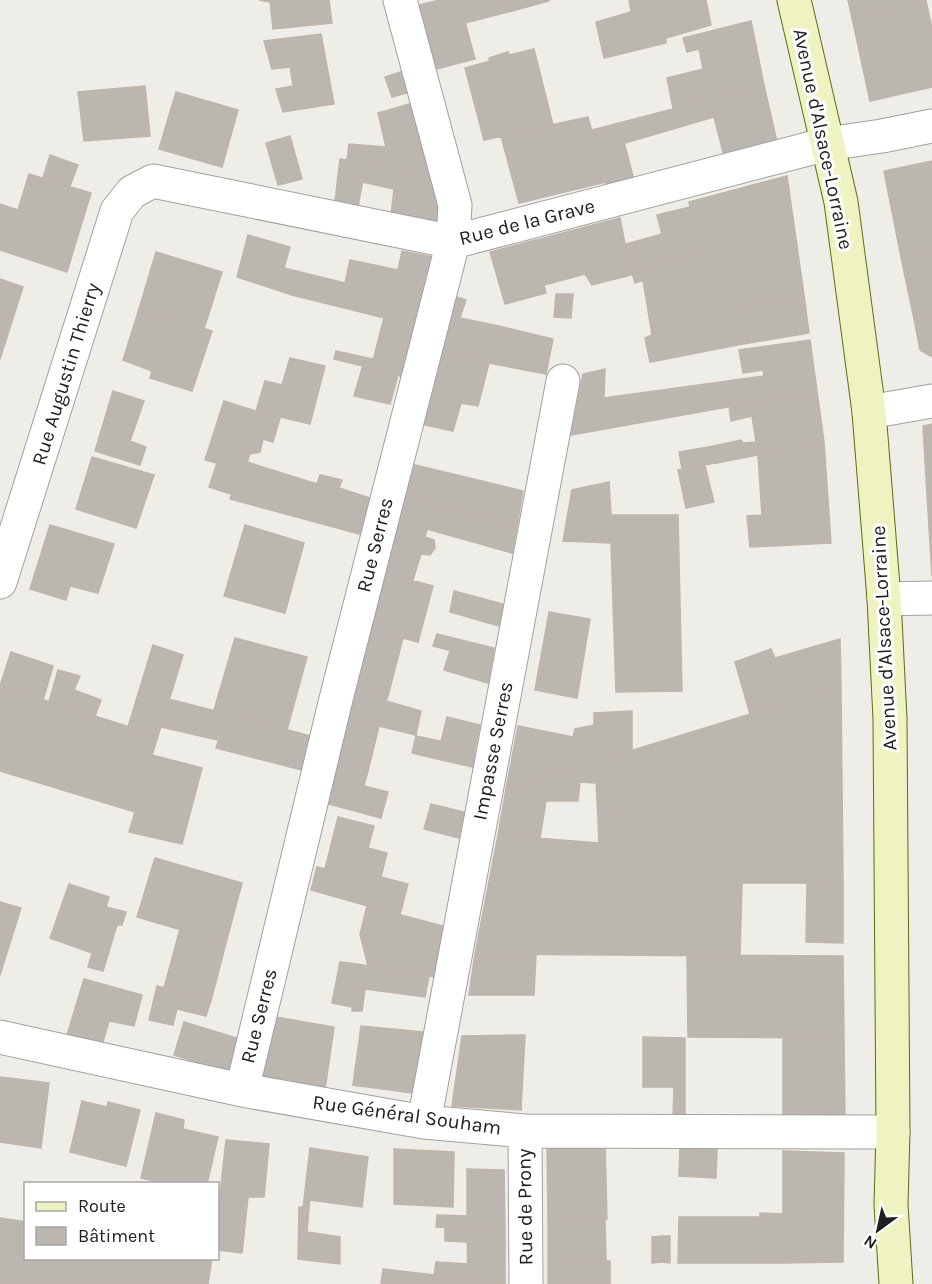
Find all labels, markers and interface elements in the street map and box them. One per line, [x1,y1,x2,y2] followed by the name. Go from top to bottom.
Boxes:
[788,26,858,252] street label: Avenue d'Alsace-Lorraine
[457,194,597,250] street label: Rue de la Grave
[27,280,105,468] street label: Rue Augustin Thierry
[352,495,398,595] street label: Rue Serres
[867,525,901,751] street label: Avenue d'Alsace-Lorraine
[468,680,518,822] street label: Impasse Serres
[236,966,282,1066] street label: Rue Serres
[311,1090,503,1140] street label: Rue Général Souham
[512,1148,538,1266] street label: Rue de Prony
[24,1182,219,1260] legend
[78,1195,126,1217] text: Route
[848,1200,908,1260] north arrow
[78,1225,155,1247] text: Bâtiment
[860,1231,880,1253] text: N

